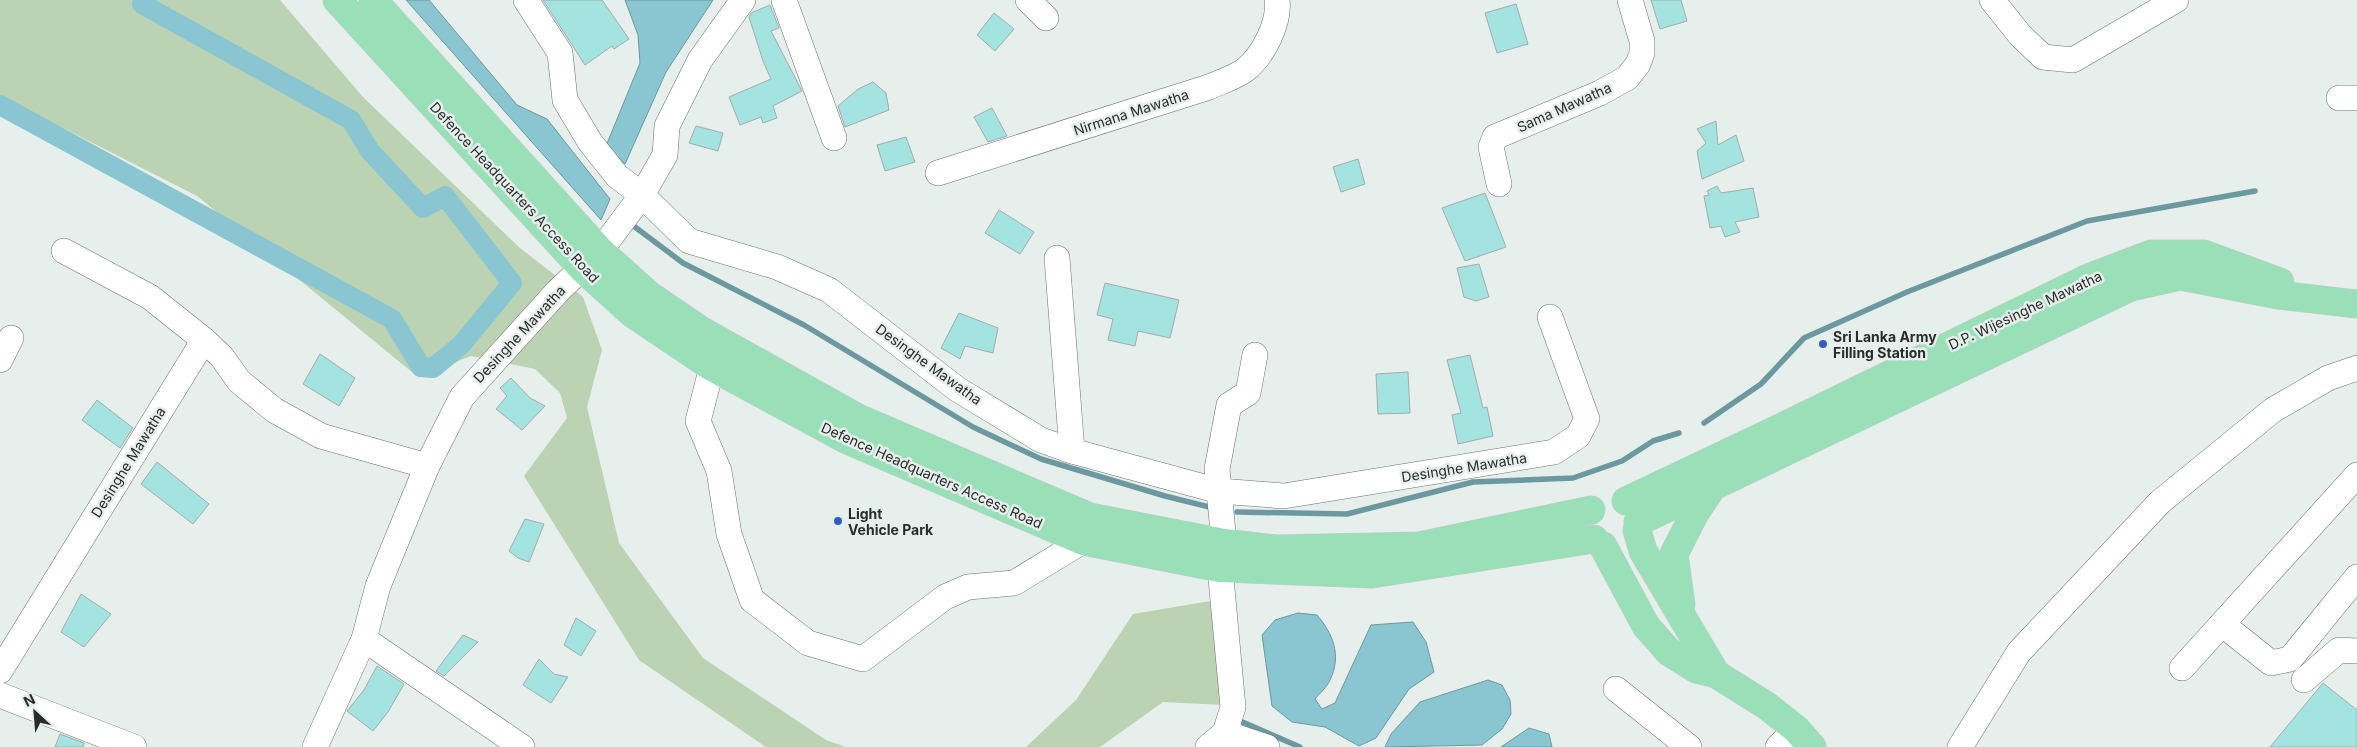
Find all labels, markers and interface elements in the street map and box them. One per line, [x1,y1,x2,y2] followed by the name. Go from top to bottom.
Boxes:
[1514,79,1614,135] street label: Sama Mawatha
[1071,85,1191,139] street label: Nirmana Mawatha
[427,98,603,286] street label: Defence Headquarters Access Road
[1946,267,2104,353] street label: D.P. Wijesinghe Mawatha
[470,282,568,386] street label: Desinghe Mawatha
[873,320,985,408] street label: Desinghe Mawatha
[1833,328,1937,361] place label: Sri Lanka Army Filling Station
[1817,338,1829,350] marker: Sri Lanka Army Filling Station
[87,404,169,520] street label: Desinghe Mawatha
[819,418,1045,532] street label: Defence Headquarters Access Road
[1400,449,1528,485] street label: Desinghe Mawatha
[848,505,934,538] place label: Light Vehicle Park
[832,515,844,527] marker: Light Vehicle Park
[10,687,60,737] north arrow
[21,690,38,710] text: N

